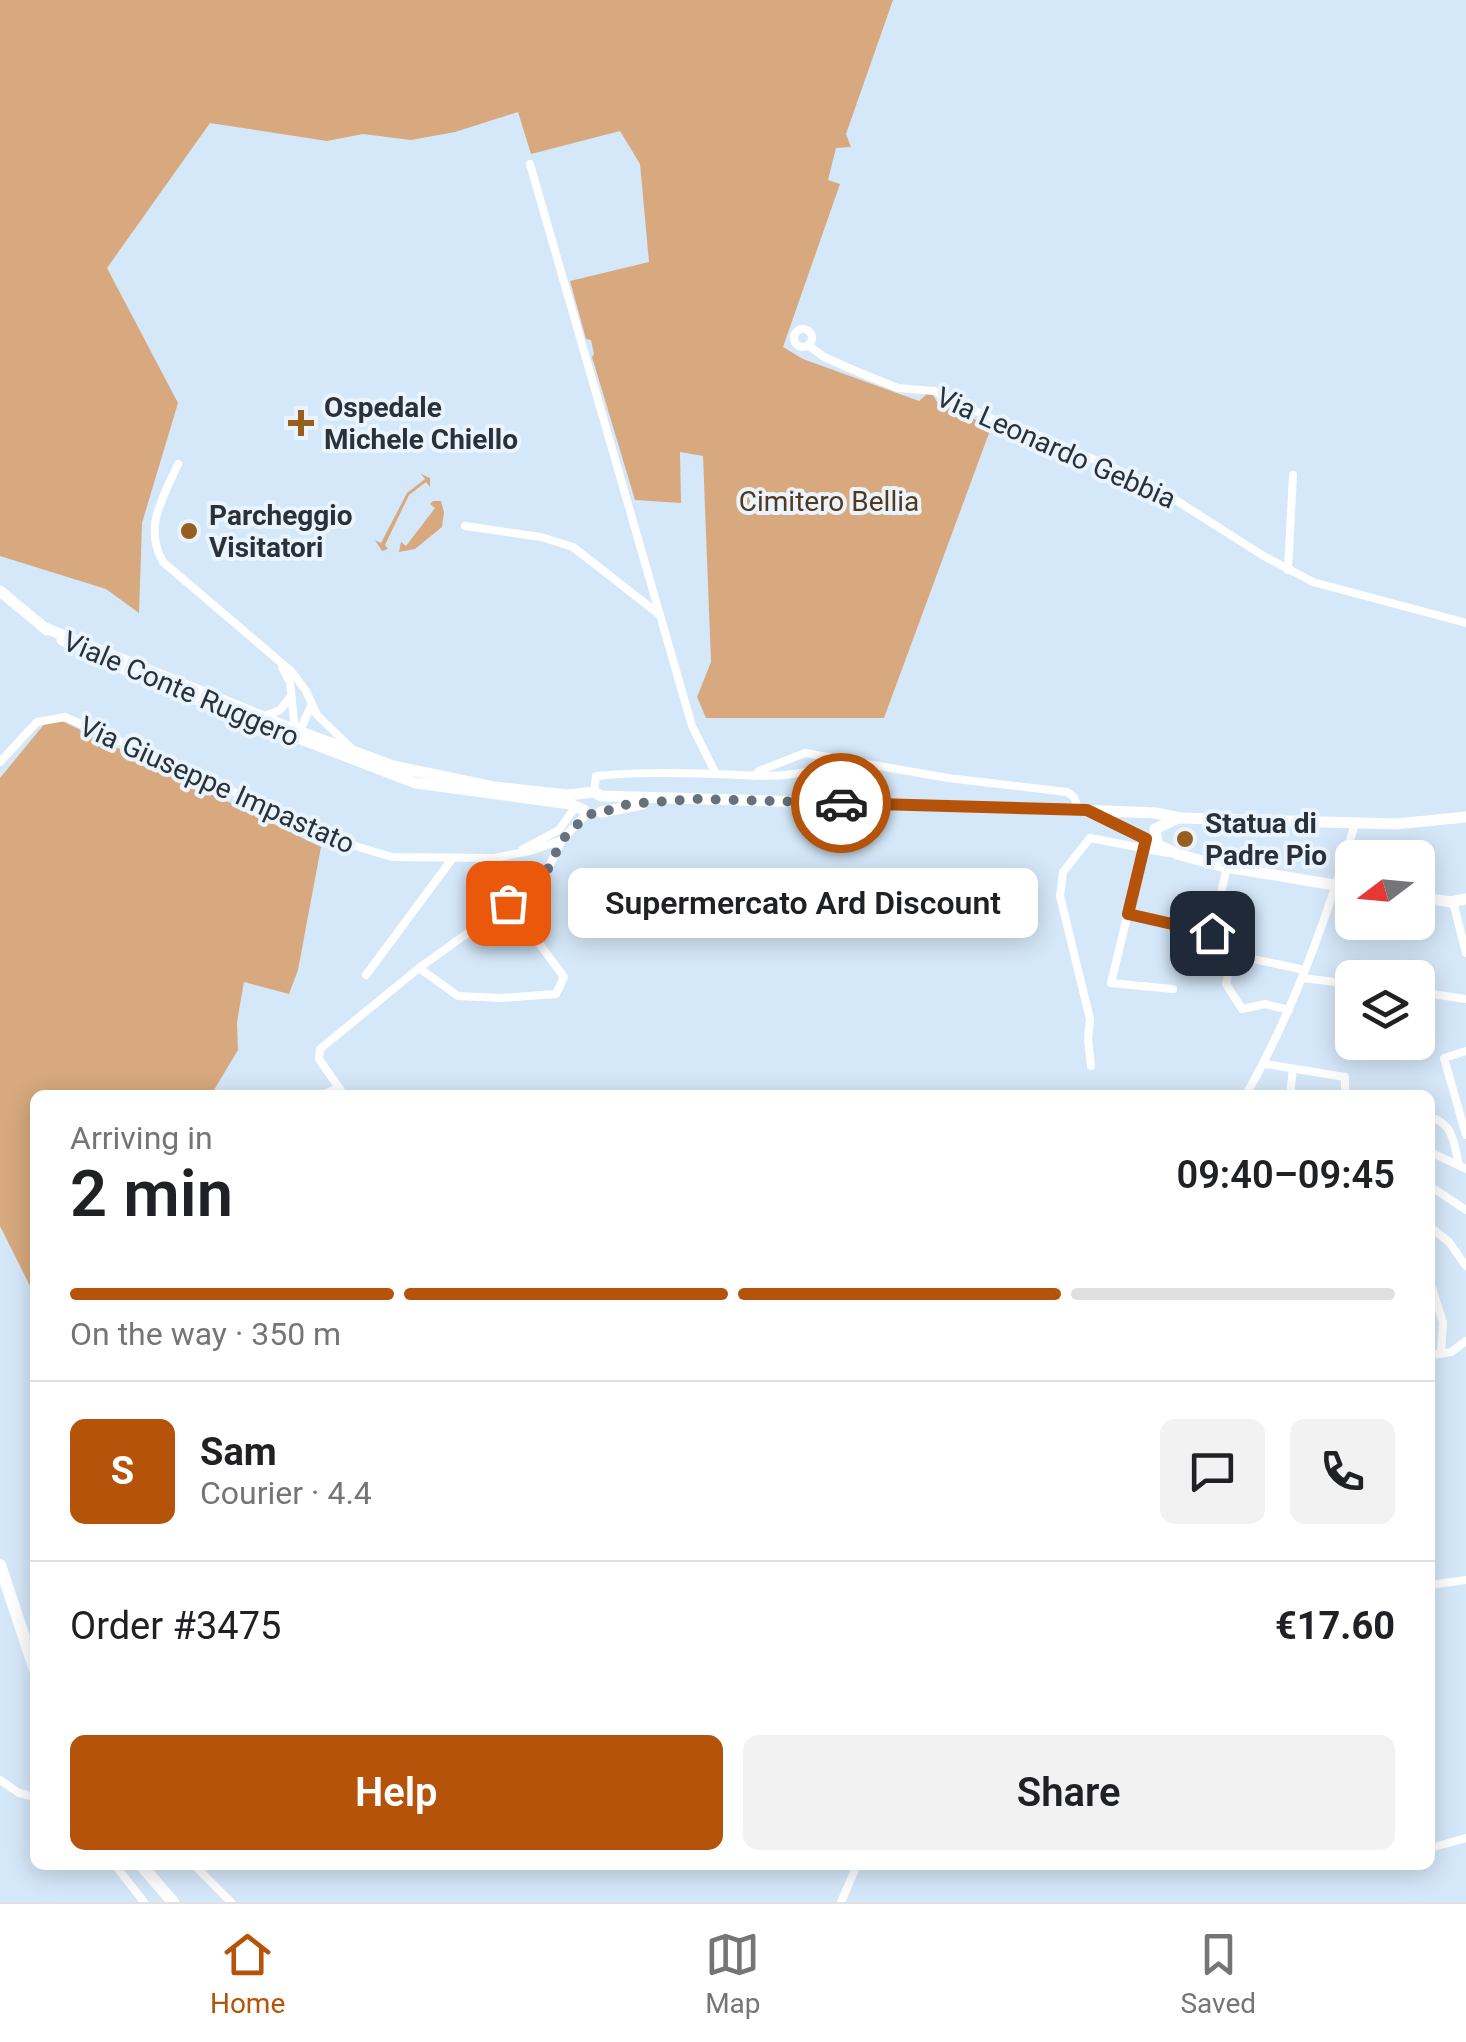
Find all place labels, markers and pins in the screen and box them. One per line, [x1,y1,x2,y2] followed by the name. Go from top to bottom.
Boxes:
[324,391,518,456] place label: Ospedale Michele Chiello
[288,410,314,436] marker: Ospedale Michele Chiello
[209,499,352,564] place label: Parcheggio Visitatori
[178,520,200,542] marker: Parcheggio Visitatori
[1205,807,1327,872] place label: Statua di Padre Pio
[1174,828,1196,850] marker: Statua di Padre Pio
[466,861,551,946] pin
[568,868,1038,938] callout: Supermercato Ard Discount
[1170,891,1255,976] pin

